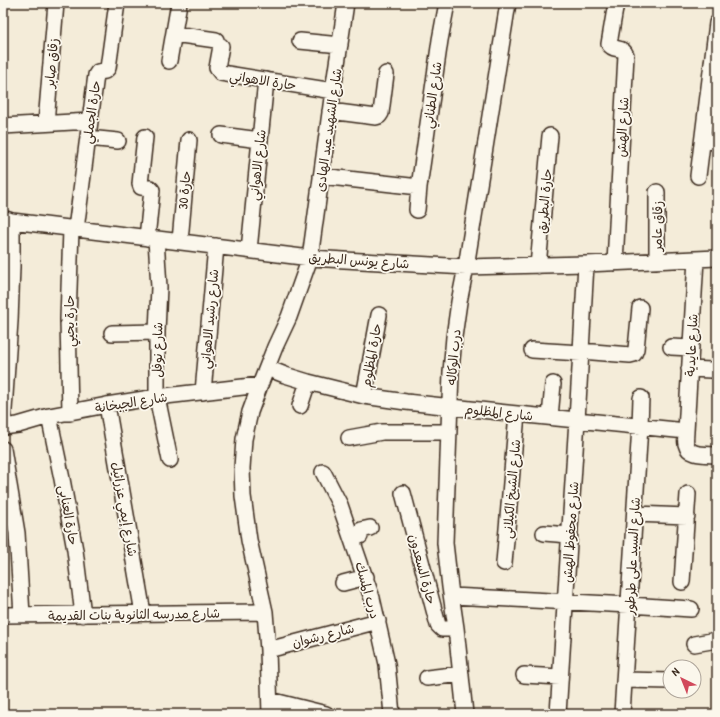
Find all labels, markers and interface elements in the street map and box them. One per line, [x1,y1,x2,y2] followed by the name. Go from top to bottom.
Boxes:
[40,37,62,90] street label: زقاق صابر
[418,60,449,130] street label: شارع الطناني
[228,66,298,97] street label: حارة الاهواني
[310,67,347,193] street label: شارع الشهيد عبد الهادى
[78,79,107,145] street label: حارة الجملي
[611,96,634,158] street label: شارع الهش
[244,128,273,202] street label: شارع الاهواني
[532,168,556,234] street label: حارة البطريق
[173,170,195,210] street label: حارة 30
[648,201,666,252] street label: زقاق عامر
[308,248,410,273] street label: شارع يونس البطريق
[196,268,225,370] street label: شارع رشيد الاهواني
[60,295,81,347] street label: حارة يحيي
[680,313,703,377] street label: شارع عايدية
[148,322,167,378] street label: شارع نوفل
[357,322,387,389] street label: حارة المظلوم
[442,328,464,386] street label: درب الوكاله
[93,387,169,418] street label: شارع الجبخانة
[464,399,534,427] street label: شارع المظلوم
[498,439,525,539] street label: شارع الشيخ الكيلانى
[105,460,142,558] street label: شارع إيمي عزرائيل
[557,481,584,583] street label: شارع محفوظ الهش
[54,484,83,547] street label: حارة العنابى
[620,497,645,616] street label: شارع السيد على طرطور
[405,532,441,606] street label: حارة السعدون
[351,559,385,621] street label: درب المسك
[48,604,220,625] street label: شارع مدرسه الثانوية بنات القديمة
[290,619,356,652] street label: شارع رشوان
[662,659,702,699] north arrow
[668,664,682,679] text: N

